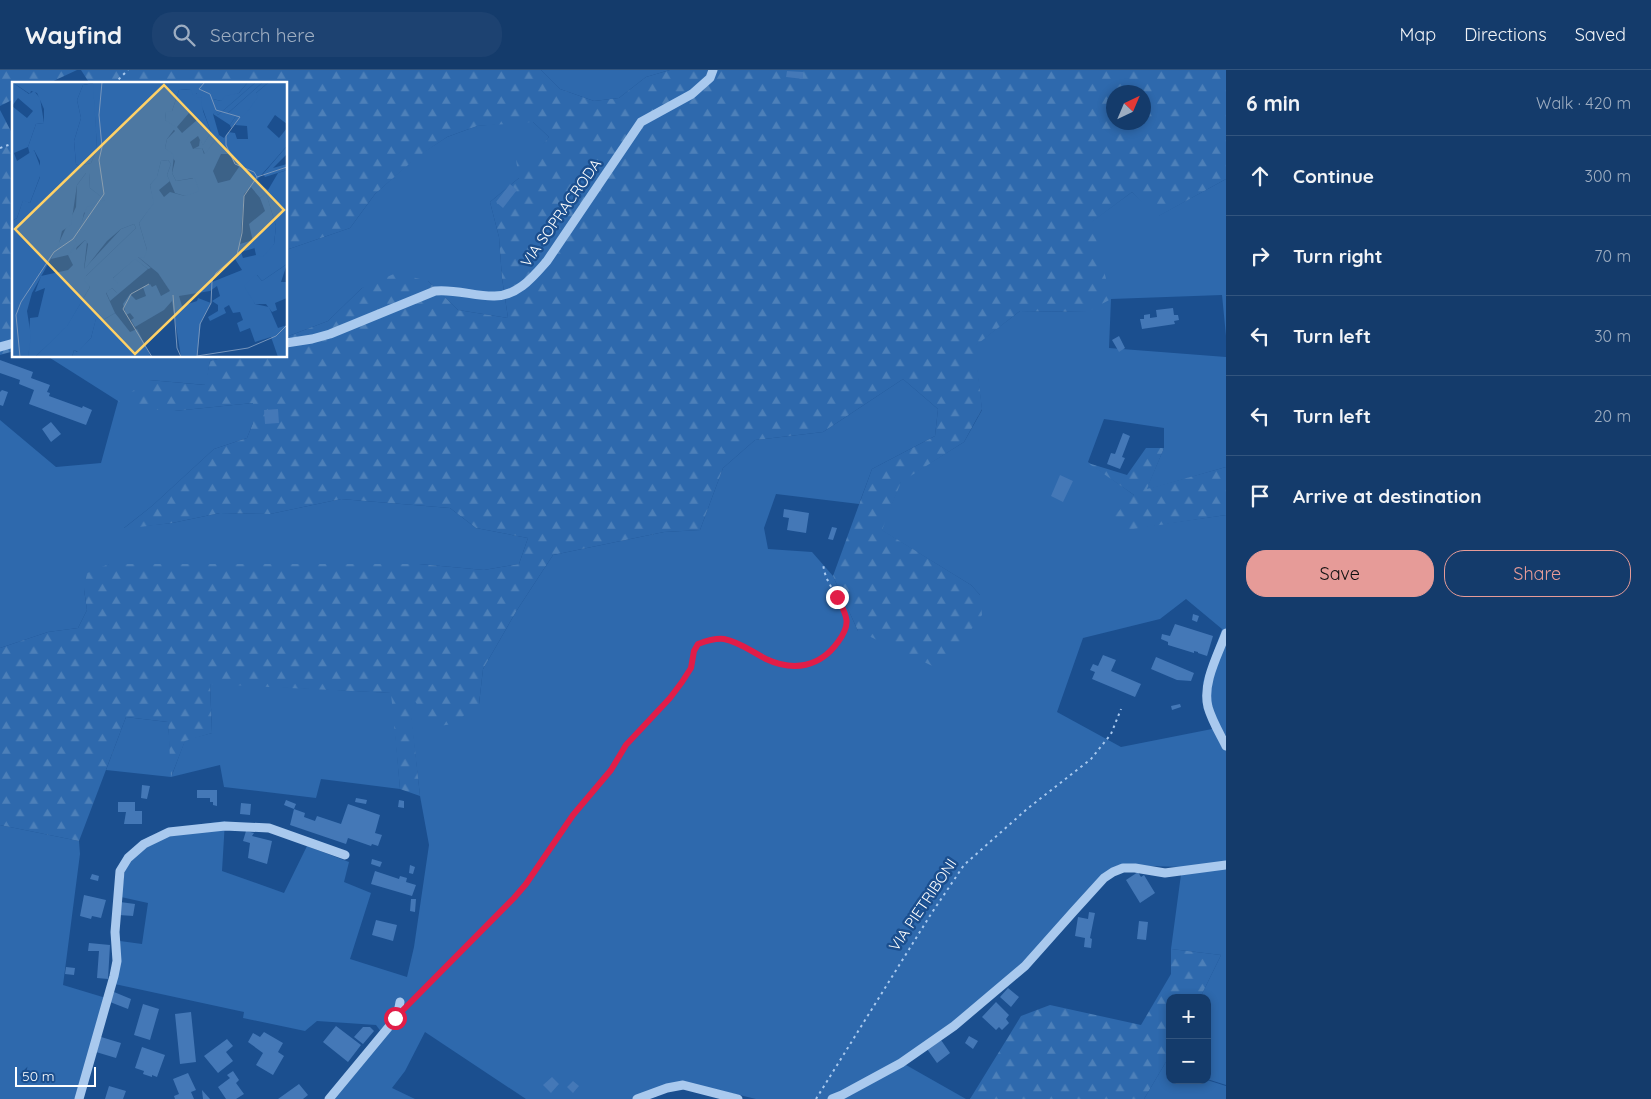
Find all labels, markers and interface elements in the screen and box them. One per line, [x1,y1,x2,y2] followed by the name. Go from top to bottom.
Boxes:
[152,12,502,57] search box
[25,20,122,50] text: Wayfind
[170,21,198,49] icon: search
[210,23,315,47] text: Search here
[1399,23,1436,46] text: Map
[1464,23,1547,46] text: Directions
[1575,23,1626,46] text: Saved
[12,82,288,358] inset map
[1106,85,1151,130] north arrow
[1246,90,1300,116] text: 6 min
[1536,93,1631,113] text: Walk · 420 m
[516,155,605,270] street label: VIA SOPRACRODA
[1246,162,1274,190] icon: ahead
[1293,164,1374,188] text: Continue
[1585,166,1631,186] text: 300 m
[1246,242,1274,270] icon: right
[1293,244,1382,268] text: Turn right
[1594,246,1631,266] text: 70 m
[1246,322,1274,350] icon: left
[1293,324,1371,348] text: Turn left
[1594,326,1631,346] text: 30 m
[1246,402,1274,430] icon: left
[1293,404,1371,428] text: Turn left
[1594,406,1631,426] text: 20 m
[1246,482,1274,510] icon: arrive
[1293,484,1482,508] text: Arrive at destination
[1246,550,1434,597] button: Save
[1444,550,1631,597] button: Share
[826,586,849,609] route end
[885,855,961,955] street label: VIA PIETRIBONI
[1166,994,1211,1084] map controls
[1166,994,1211,1039] button: +
[384,1007,407,1030] route start
[1166,1039,1211,1084] button: −
[15,1064,96,1087] scale bar
[22,1067,55,1085] text: 50 m

